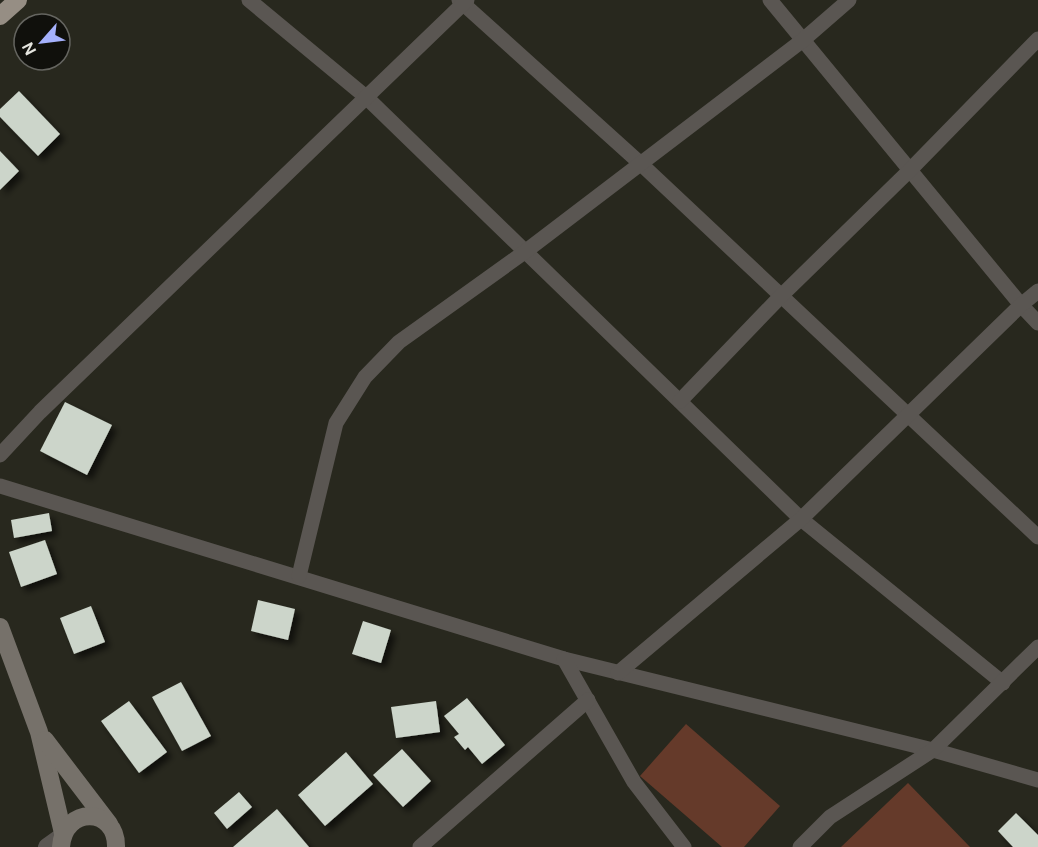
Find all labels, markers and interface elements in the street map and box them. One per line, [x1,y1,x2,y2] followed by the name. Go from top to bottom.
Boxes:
[12,12,72,72] north arrow
[17,39,41,59] text: N

